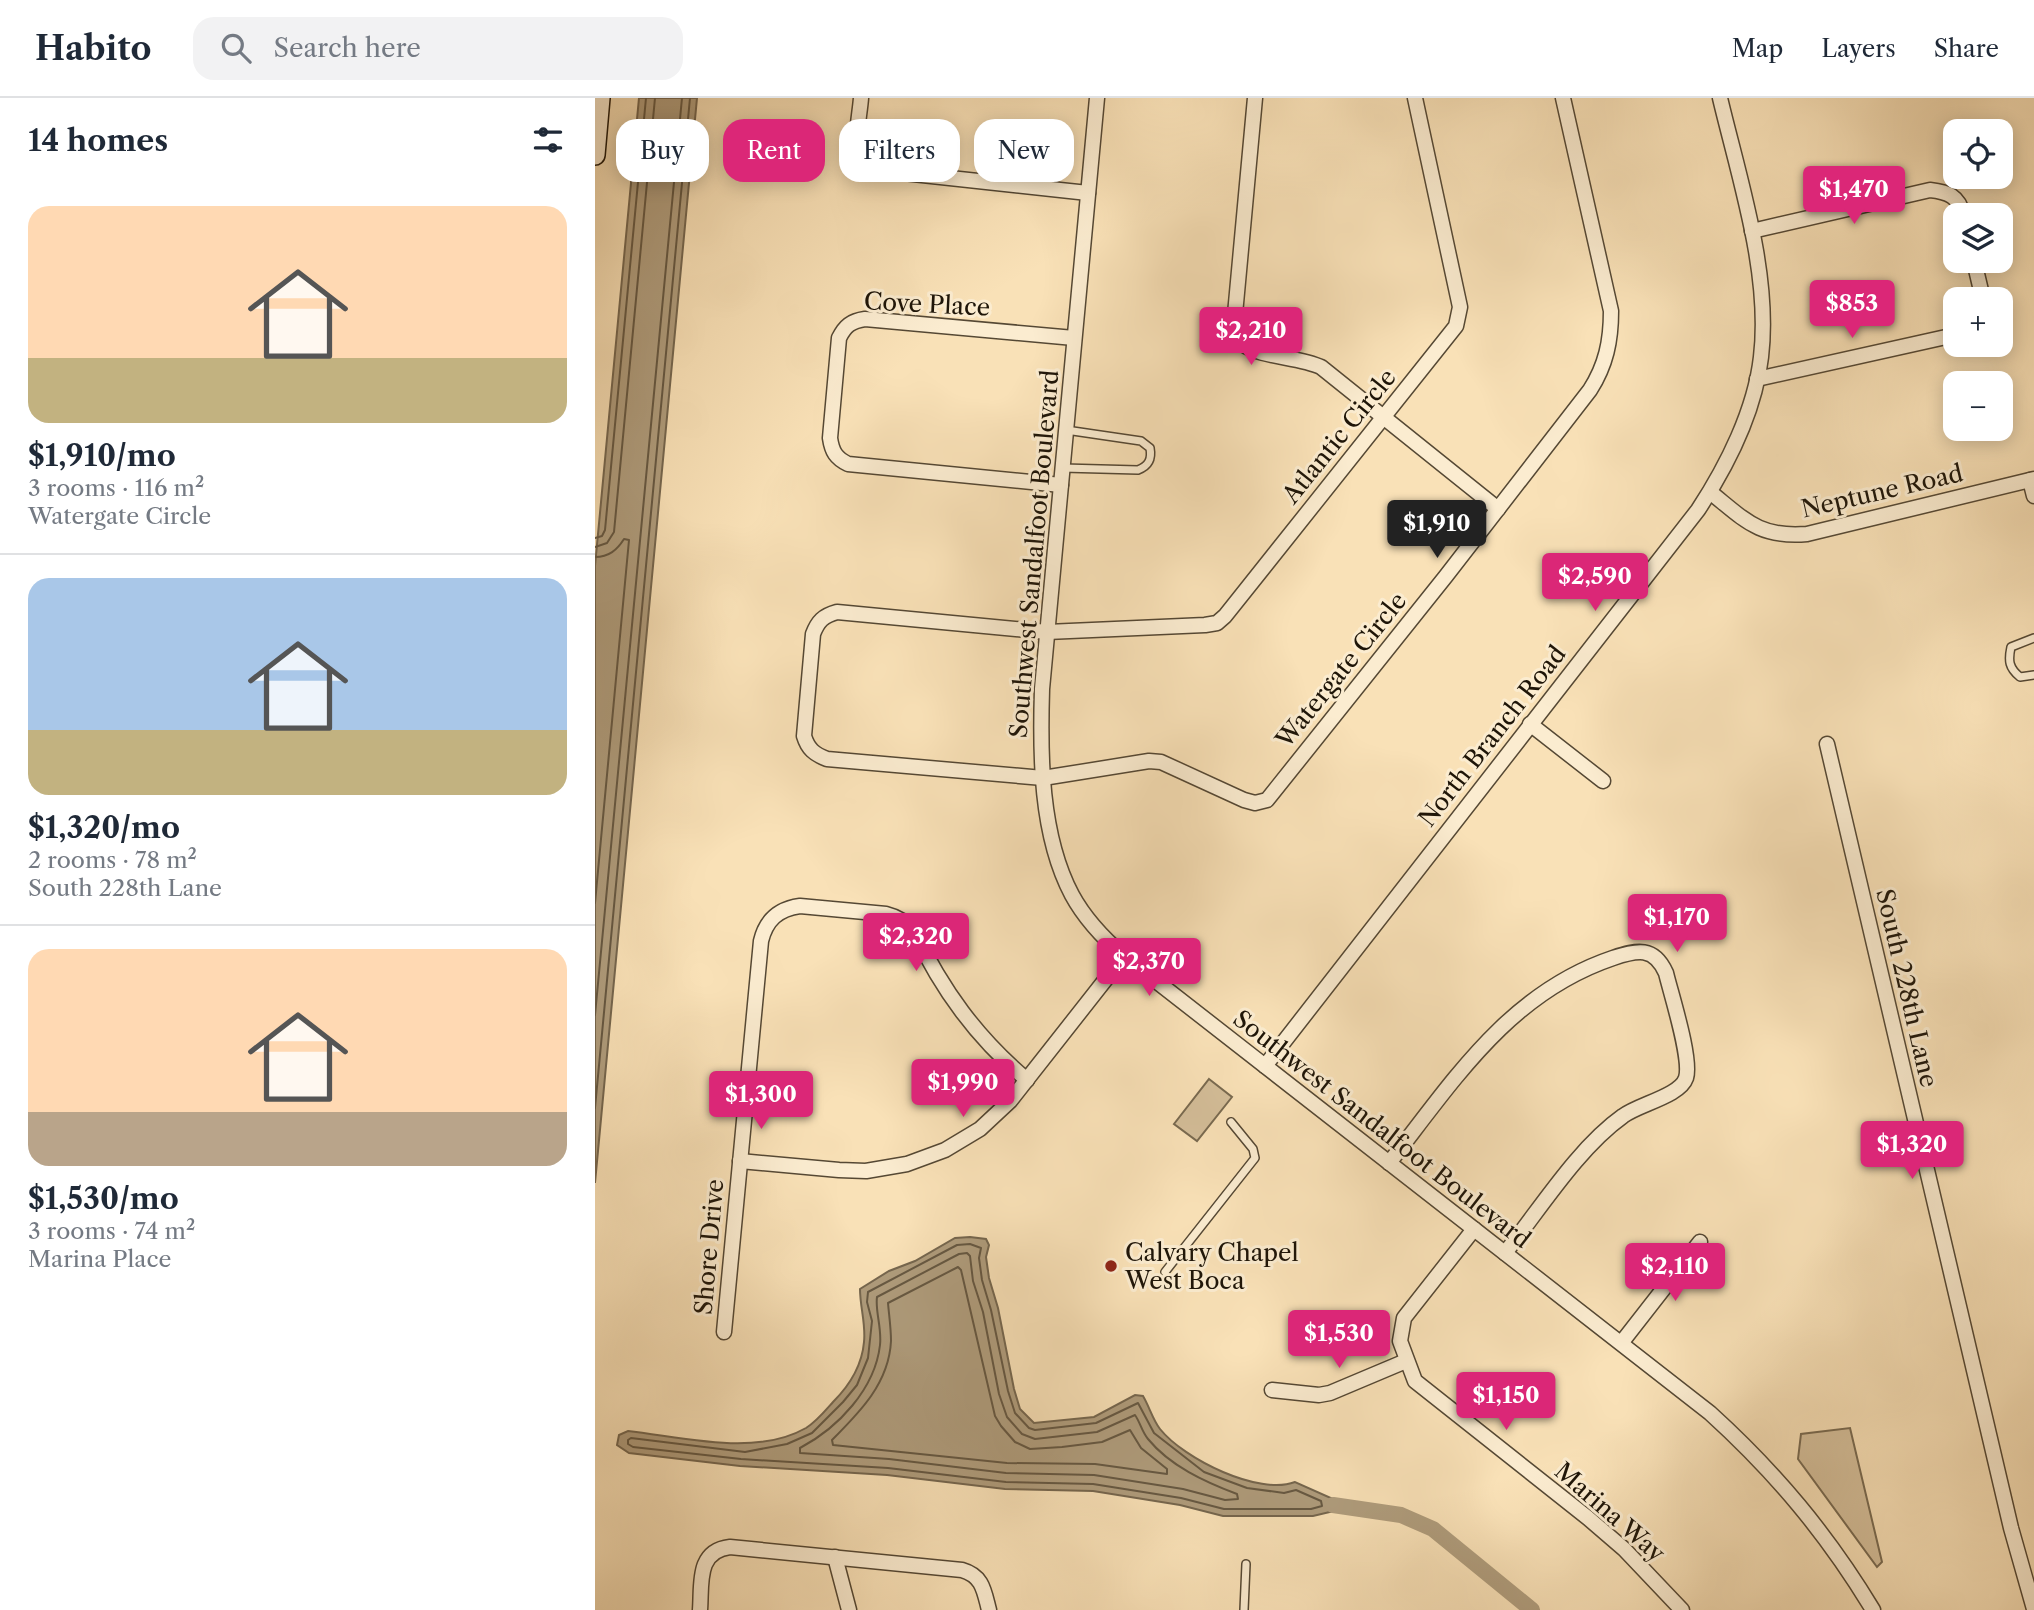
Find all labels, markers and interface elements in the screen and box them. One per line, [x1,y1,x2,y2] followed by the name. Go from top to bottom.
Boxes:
[193,17,683,80] search box
[35,28,151,69] text: Habito
[217,29,255,67] icon: search
[273,32,421,64] text: Search here
[1732,34,1783,63] text: Map
[1821,34,1896,63] text: Layers
[1934,34,1999,63] text: Share
[616,119,709,182] chip: Buy
[723,119,825,182] chip: Rent
[839,119,960,182] chip: Filters
[974,119,1074,182] chip: New
[1943,119,2013,441] map controls
[1943,119,2013,189] button: locate
[529,121,567,159] icon: filters
[28,122,168,159] text: 14 homes
[1797,166,1911,226] pin: $1,470
[1819,175,1889,203] text: $1,470
[1943,203,2013,273] button: layers
[235,251,361,377] icon: home
[1811,280,1893,340] pin: $853
[863,286,991,322] street label: Cove Place
[1943,287,2013,357] button: +
[1826,289,1878,317] text: $853
[1194,308,1308,367] pin: $2,210
[1215,316,1287,344] text: $2,210
[1275,363,1402,510] street label: Atlantic Circle
[1003,368,1065,739] street label: Southwest Sandalfoot Boulevard
[1943,371,2013,441] button: −
[28,437,176,474] text: $1,910/mo
[1798,458,1966,524] street label: Neptune Road
[28,474,204,502] text: 3 rooms · 116 m²
[1380,500,1494,560] pin: $1,910
[28,502,211,530] text: Watergate Circle
[1403,509,1471,537] text: $1,910
[1538,554,1652,613] pin: $2,590
[1558,562,1632,590] text: $2,590
[1269,587,1412,754] street label: Watergate Circle
[235,623,361,749] icon: home
[1412,639,1572,832] street label: North Branch Road
[28,809,180,846] text: $1,320/mo
[28,846,197,874] text: 2 rooms · 78 m²
[28,874,222,902] text: South 228th Lane
[1870,886,1944,1090] street label: South 228th Lane
[1620,894,1734,954] pin: $1,170
[1644,903,1710,931] text: $1,170
[859,914,973,973] pin: $2,320
[879,922,953,950] text: $2,320
[1092,939,1206,998] pin: $2,370
[1113,947,1185,975] text: $2,370
[235,994,361,1120] icon: home
[1228,1004,1537,1254] street label: Southwest Sandalfoot Boulevard
[906,1060,1020,1119] pin: $1,990
[927,1068,999,1096] text: $1,990
[704,1072,818,1131] pin: $1,300
[725,1080,797,1108] text: $1,300
[1855,1122,1969,1181] pin: $1,320
[1877,1130,1947,1158] text: $1,320
[689,1178,729,1316] street label: Shore Drive
[28,1180,179,1217] text: $1,530/mo
[28,1217,195,1245] text: 3 rooms · 74 m²
[1124,1238,1299,1295] place label: Calvary Chapel West Boca
[1618,1244,1732,1303] pin: $2,110
[28,1245,171,1273] text: Marina Place
[1641,1252,1709,1280] text: $2,110
[1103,1258,1119,1274] marker: Calvary Chapel West Boca
[1282,1310,1396,1370] pin: $1,530
[1304,1319,1374,1347] text: $1,530
[1449,1372,1563,1432] pin: $1,150
[1472,1381,1540,1409] text: $1,150
[1549,1456,1672,1568] street label: Marina Way

